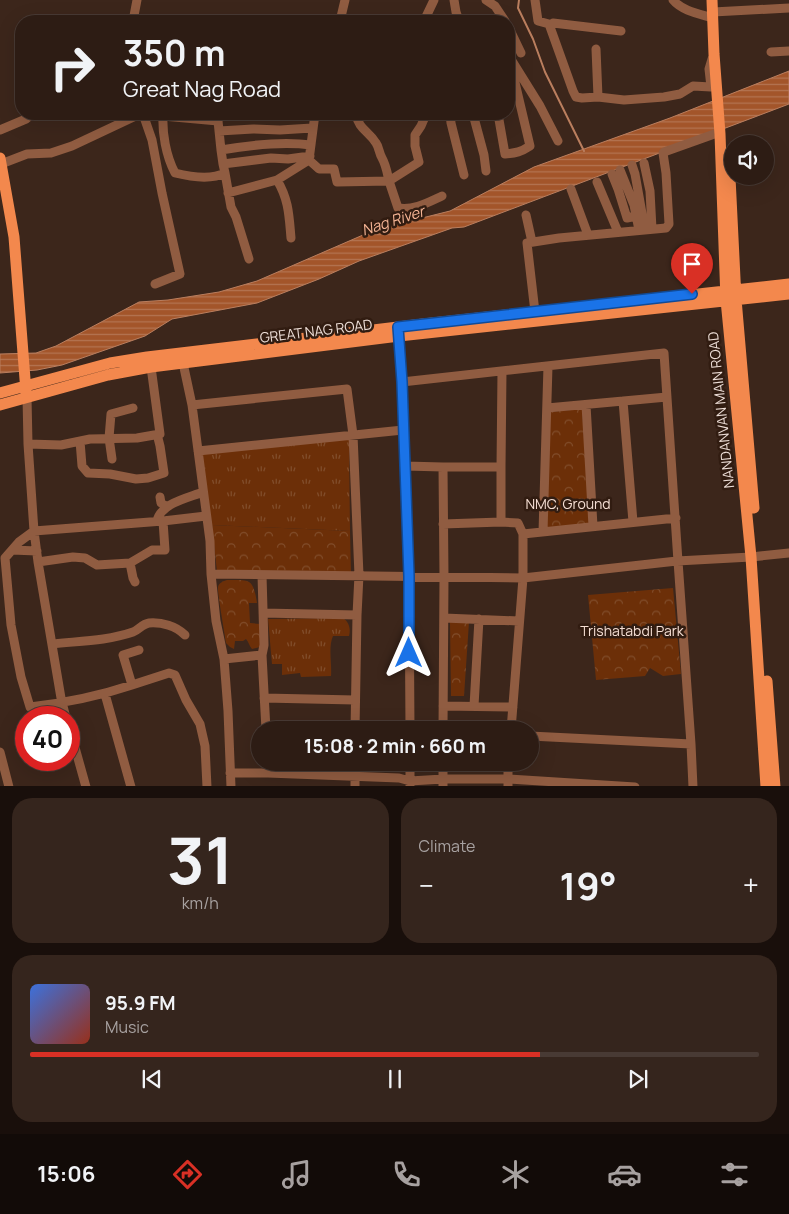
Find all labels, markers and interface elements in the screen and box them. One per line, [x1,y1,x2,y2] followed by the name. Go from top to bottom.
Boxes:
[123,29,225,77] text: 350 m
[40,35,105,100] icon: right
[123,74,281,104] text: Great Nag Road
[724,135,774,185] map controls
[724,135,774,185] button: sound
[359,200,429,241] water label: Nag River
[671,243,713,294] pin
[678,250,706,278] icon: arrive
[259,314,373,347] street label: GREAT NAG ROAD
[703,331,738,489] street label: NANDANVAN MAIN ROAD
[525,494,611,513] park label: NMC, Ground
[580,621,685,640] park label: Trishatabdi Park
[382,626,434,678] position arrow
[15,706,80,771] speed limit sign: 40
[304,733,486,759] text: 15:08 · 2 min · 660 m
[167,815,233,904] text: 31
[419,835,475,857] text: Climate
[560,859,617,911] text: 19°
[419,866,434,904] text: −
[743,866,759,904] text: +
[182,892,219,914] text: km/h
[105,990,176,1016] text: 95.9 FM
[105,1016,149,1038] text: Music
[138,1065,166,1093] icon: previous
[381,1065,409,1093] icon: pause
[624,1065,652,1093] icon: next
[170,1157,205,1192] icon: directions
[279,1157,314,1192] icon: music
[389,1157,424,1192] icon: phone
[498,1157,533,1192] icon: climate
[607,1157,642,1192] icon: car
[717,1157,752,1192] icon: filters
[37,1159,95,1189] text: 15:06

